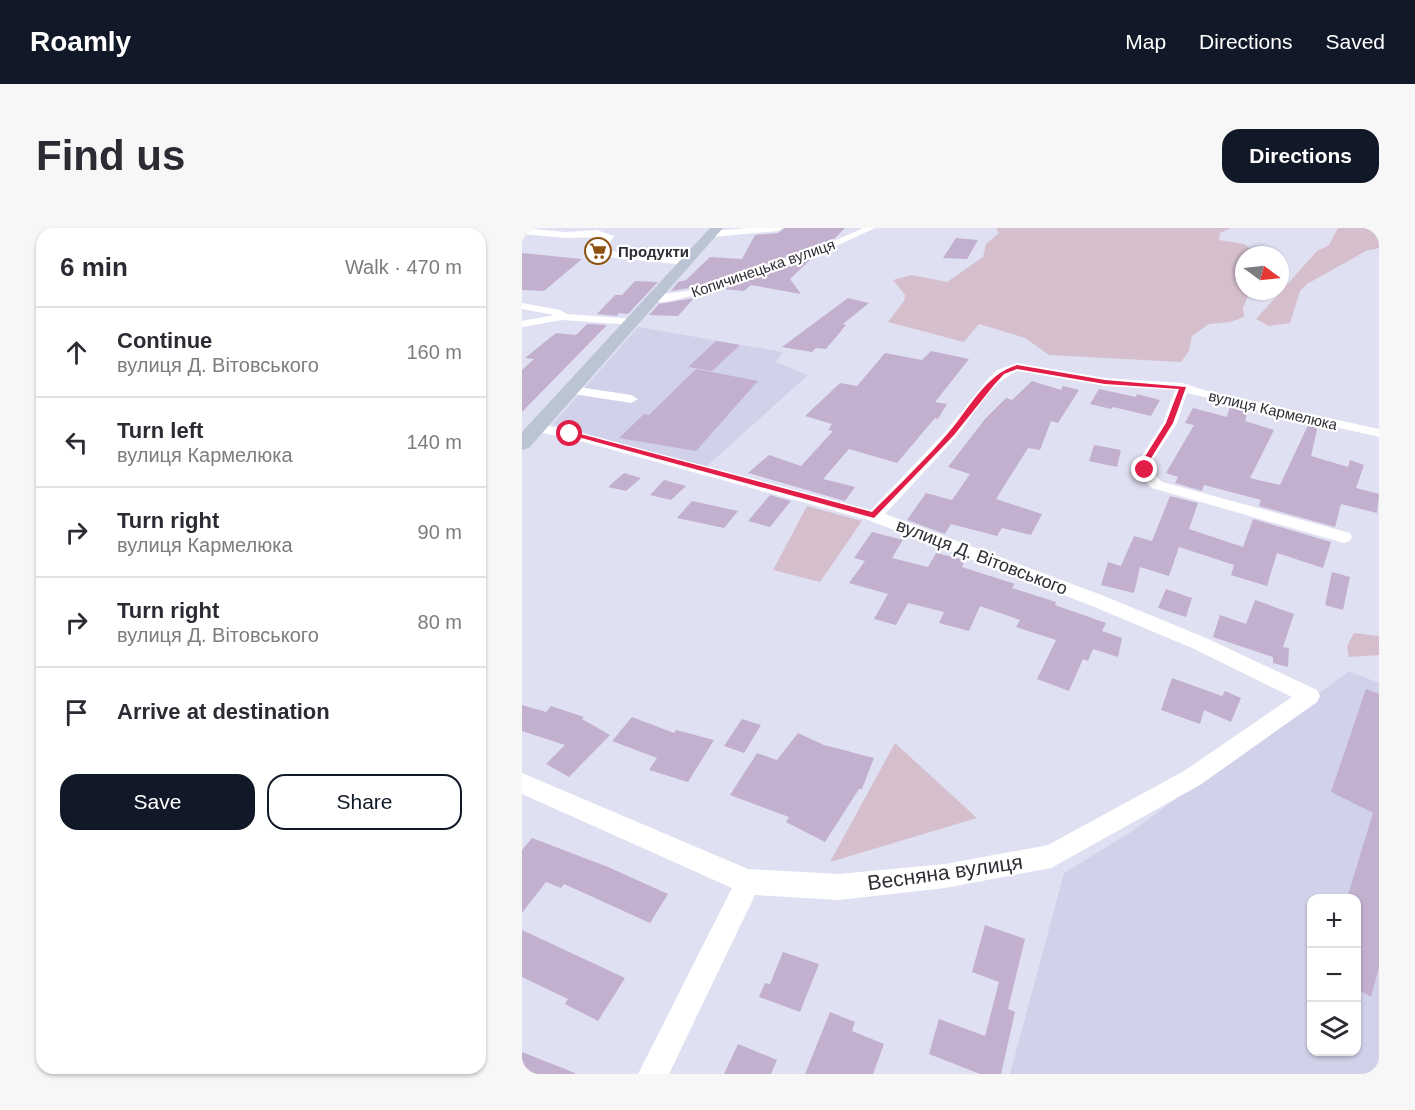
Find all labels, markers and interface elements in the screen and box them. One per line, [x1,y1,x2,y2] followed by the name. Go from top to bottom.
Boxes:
[30,26,131,57] text: Roamly
[1125,30,1166,53] text: Map
[1199,30,1292,53] text: Directions
[1325,30,1385,53] text: Saved
[1222,129,1379,183] button: Directions
[36,132,185,179] text: Find us
[689,235,837,301] street label: Копичинецька вулиця
[583,236,613,266] supermarket icon: Продукти
[618,243,689,260] place label: Продукти
[1235,246,1289,300] north arrow
[60,252,128,282] text: 6 min
[345,256,462,278] text: Walk · 470 m
[117,328,212,353] text: Continue
[60,336,93,369] icon: ahead
[406,341,462,363] text: 160 m
[117,354,319,376] text: вулиця Д. Вітовського
[1207,387,1340,433] street label: вулиця Кармелюка
[117,418,203,443] text: Turn left
[556,420,582,446] route start
[60,426,93,459] icon: left
[406,431,462,453] text: 140 m
[117,444,293,466] text: вулиця Кармелюка
[1131,456,1157,482] route end
[117,508,219,533] text: Turn right
[894,515,1070,599] street label: вулиця Д. Вітовського
[60,516,93,549] icon: right
[418,521,462,543] text: 90 m
[117,534,293,556] text: вулиця Кармелюка
[117,598,219,623] text: Turn right
[60,606,93,639] icon: right
[418,611,462,633] text: 80 m
[117,624,319,646] text: вулиця Д. Вітовського
[60,696,93,729] icon: arrive
[117,699,330,724] text: Arrive at destination
[60,774,255,830] button: Save
[267,774,462,830] button: Share
[866,850,1024,894] street label: Весняна вулиця
[1307,894,1361,1056] map controls
[1307,894,1361,948] button: +
[1307,948,1361,1002] button: −
[1307,1002,1361,1056] button: layers

